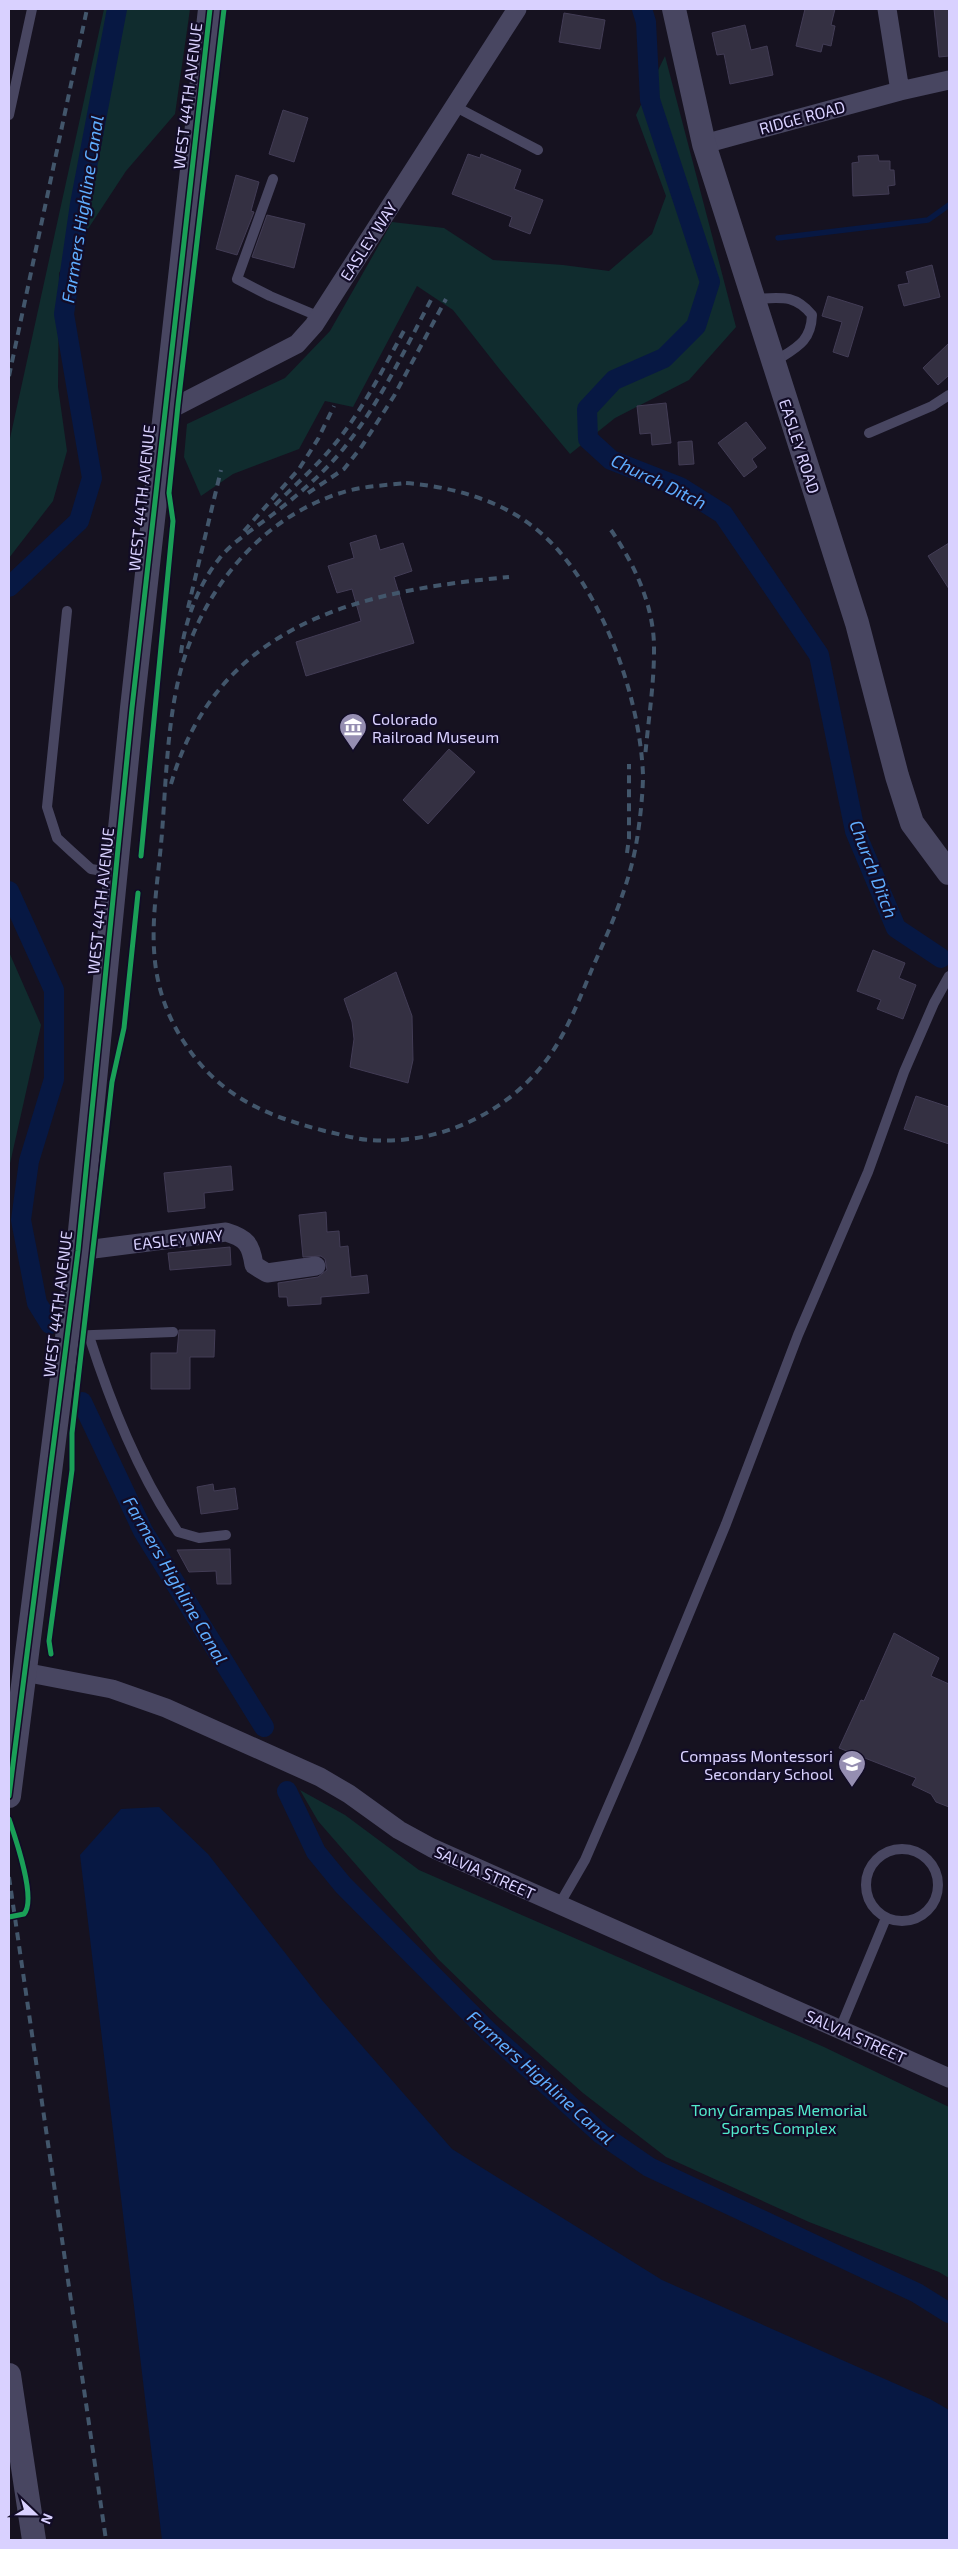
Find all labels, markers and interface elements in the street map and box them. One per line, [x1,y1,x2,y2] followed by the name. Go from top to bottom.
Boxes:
[169,22,205,170] street label: WEST 44TH AVENUE
[757,96,847,138] street label: RIDGE ROAD
[56,114,108,304] water label: Farmers Highline Canal
[335,198,401,284] street label: EASLEY WAY
[776,396,824,496] street label: EASLEY ROAD
[124,424,158,572] street label: WEST 44TH AVENUE
[608,448,710,514] water label: Church Ditch
[372,709,499,746] place label: Colorado Railroad Museum
[338,712,368,751] museum icon: Colorado Railroad Museum
[845,817,903,921] water label: Church Ditch
[83,827,117,975] street label: WEST 44TH AVENUE
[132,1225,224,1253] street label: EASLEY WAY
[39,1230,75,1378] street label: WEST 44TH AVENUE
[119,1492,233,1668] water label: Farmers Highline Canal
[680,1746,833,1783] place label: Compass Montessori Secondary School
[837,1749,867,1788] school or university icon: Compass Montessori Secondary School
[432,1841,538,1903] street label: SALVIA STREET
[463,2005,619,2149] water label: Farmers Highline Canal
[803,2005,909,2067] street label: SALVIA STREET
[691,2100,867,2137] park label: Tony Grampas Memorial Sports Complex
[10,2489,60,2539] north arrow
[38,2511,57,2527] text: N

